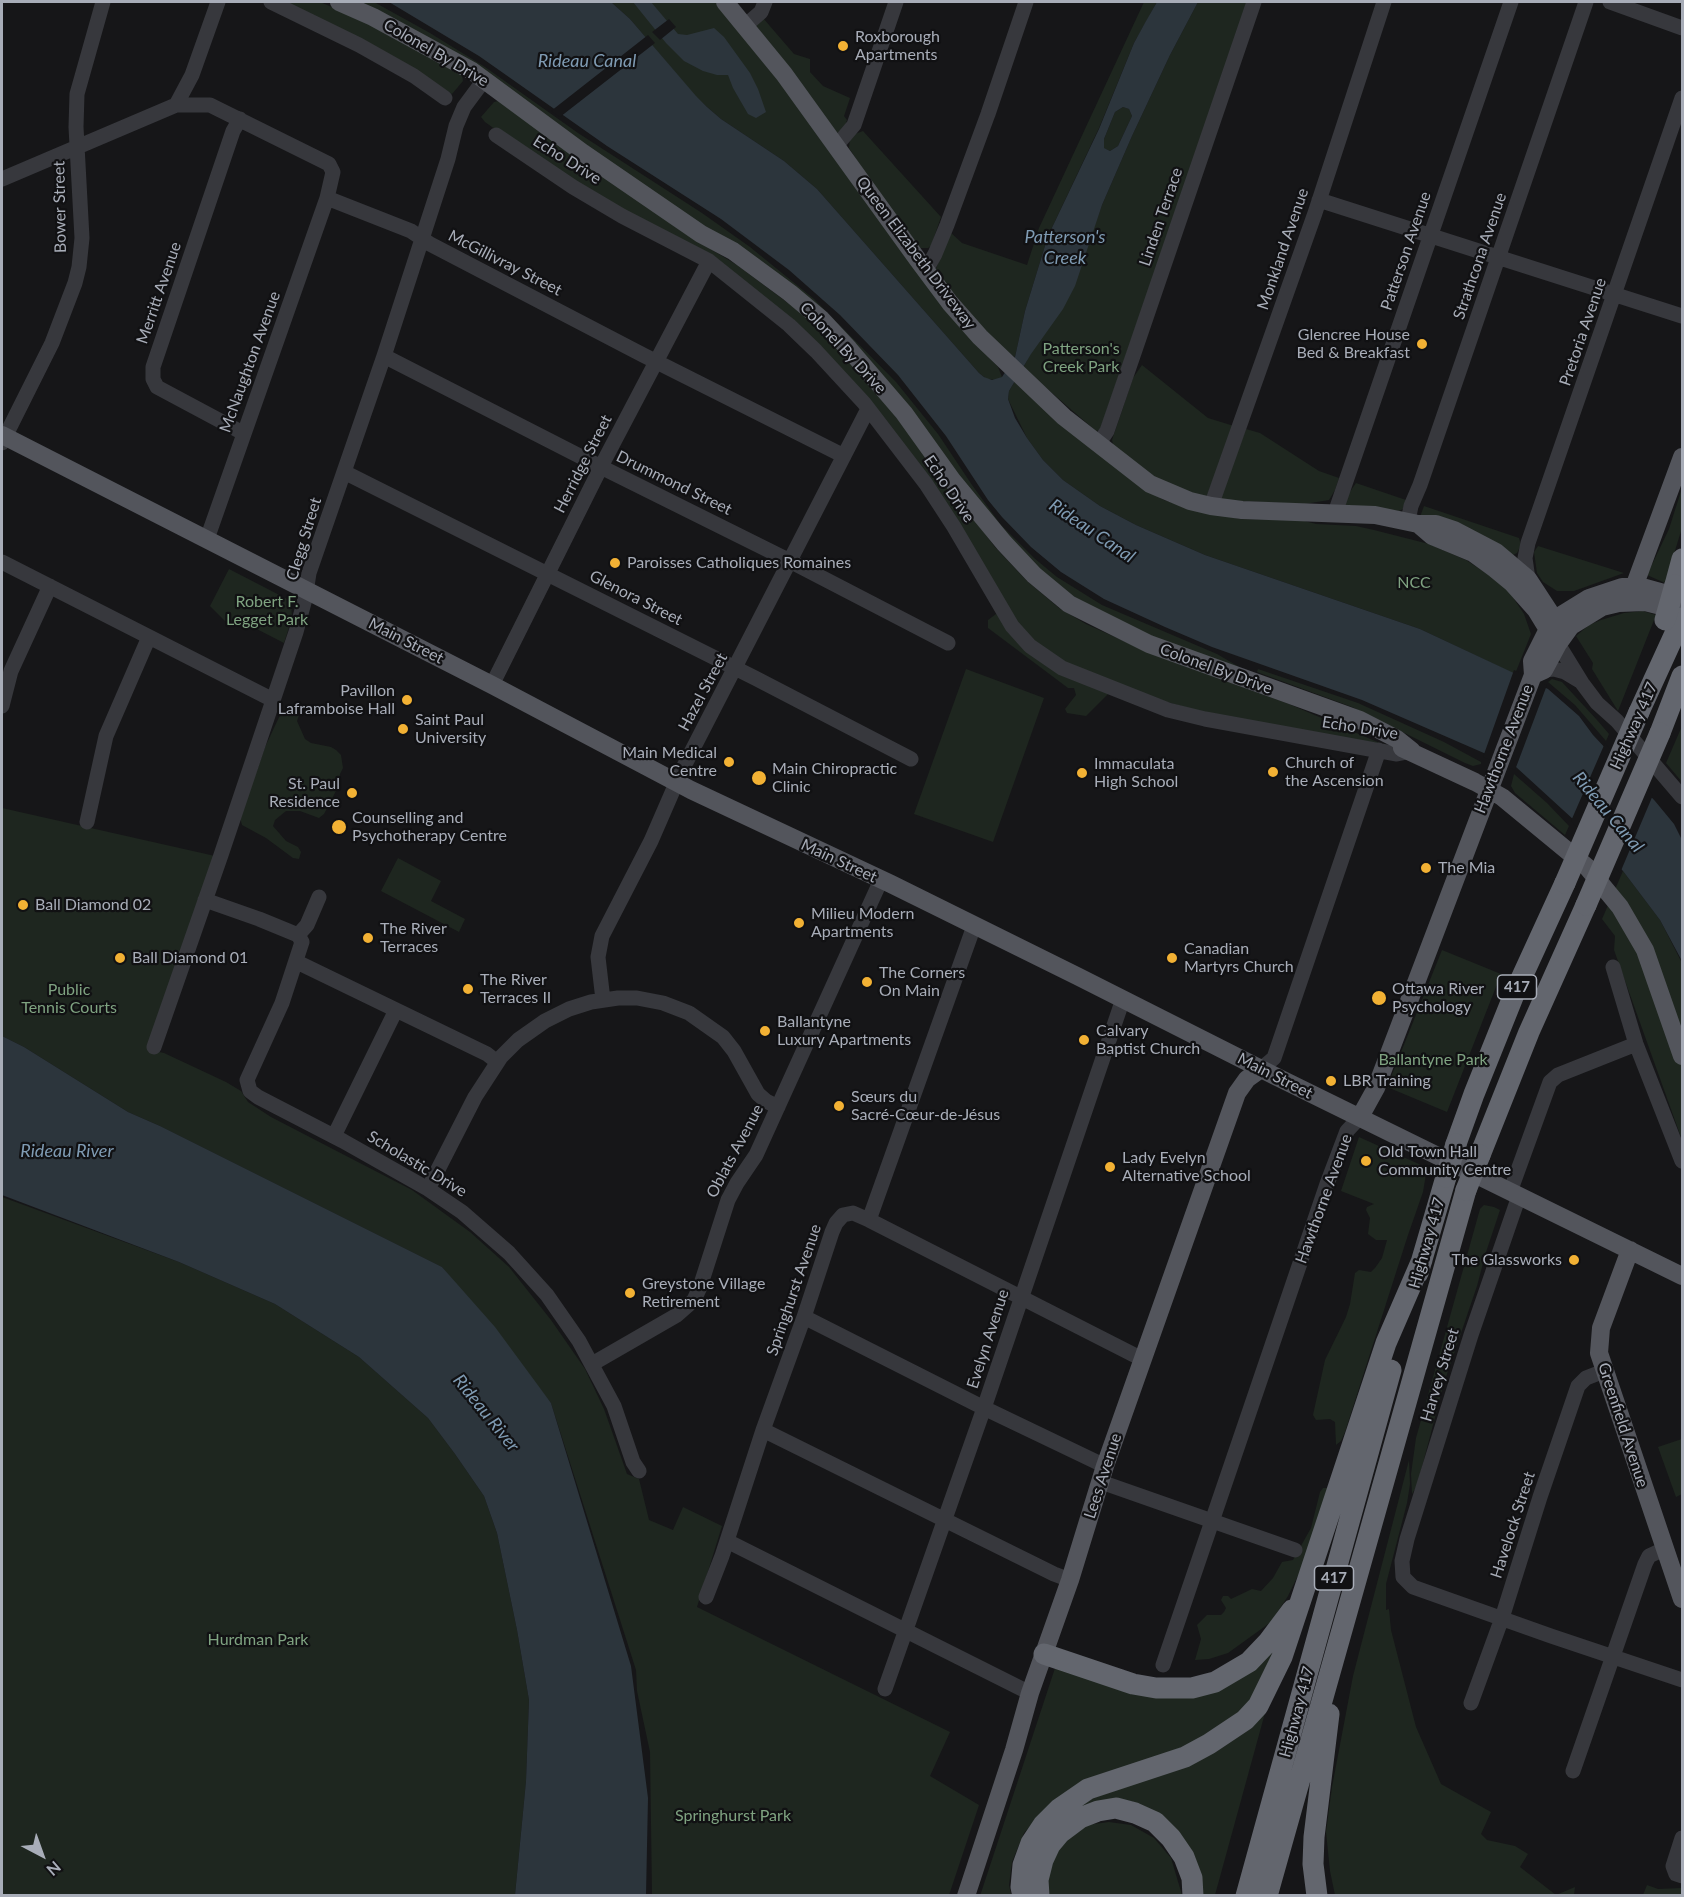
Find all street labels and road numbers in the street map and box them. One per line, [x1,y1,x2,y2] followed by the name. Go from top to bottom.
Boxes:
[380,15,492,91] street label: Colonel By Drive
[529,132,605,188] street label: Echo Drive
[50,161,70,253] street label: Bower Street
[1135,165,1187,269] street label: Linden Terrace
[852,173,980,333] street label: Queen Elizabeth Driveway
[1253,186,1313,312] street label: Monkland Avenue
[1377,189,1435,313] street label: Patterson Avenue
[1449,190,1511,322] street label: Strathcona Avenue
[445,226,565,300] street label: McGillivray Street
[133,240,185,346] street label: Merritt Avenue
[1556,276,1610,388] street label: Pretoria Avenue
[216,289,284,435] street label: McNaughton Avenue
[796,298,890,398] street label: Colonel By Drive
[550,412,616,516] street label: Herridge Street
[613,447,735,519] street label: Drummond Street
[920,452,978,526] street label: Echo Drive
[282,495,326,583] street label: Clegg Street
[586,566,686,630] street label: Glenora Street
[365,614,447,668] street label: Main Street
[1157,640,1275,698] street label: Colonel By Drive
[674,650,732,734] street label: Hazel Street
[1606,679,1662,773] street label: Highway 417
[1471,682,1537,816] street label: Hawthorne Avenue
[1321,713,1399,743] street label: Echo Drive
[798,835,880,887] street label: Main Street
[1498,975,1537,999] road number: 417
[1234,1049,1316,1103] street label: Main Street
[702,1101,768,1201] street label: Oblats Avenue
[364,1127,470,1201] street label: Scholastic Drive
[1292,1132,1356,1266] street label: Hawthorne Avenue
[1405,1195,1449,1291] street label: Highway 417
[763,1222,825,1358] street label: Springhurst Avenue
[963,1287,1013,1391] street label: Evelyn Avenue
[1417,1326,1463,1424] street label: Harvey Street
[1594,1360,1652,1490] street label: Greenfield Avenue
[1080,1431,1126,1521] street label: Lees Avenue
[1487,1469,1539,1581] street label: Havelock Street
[1314,1566,1354,1590] road number: 417
[1276,1664,1318,1760] street label: Highway 417

